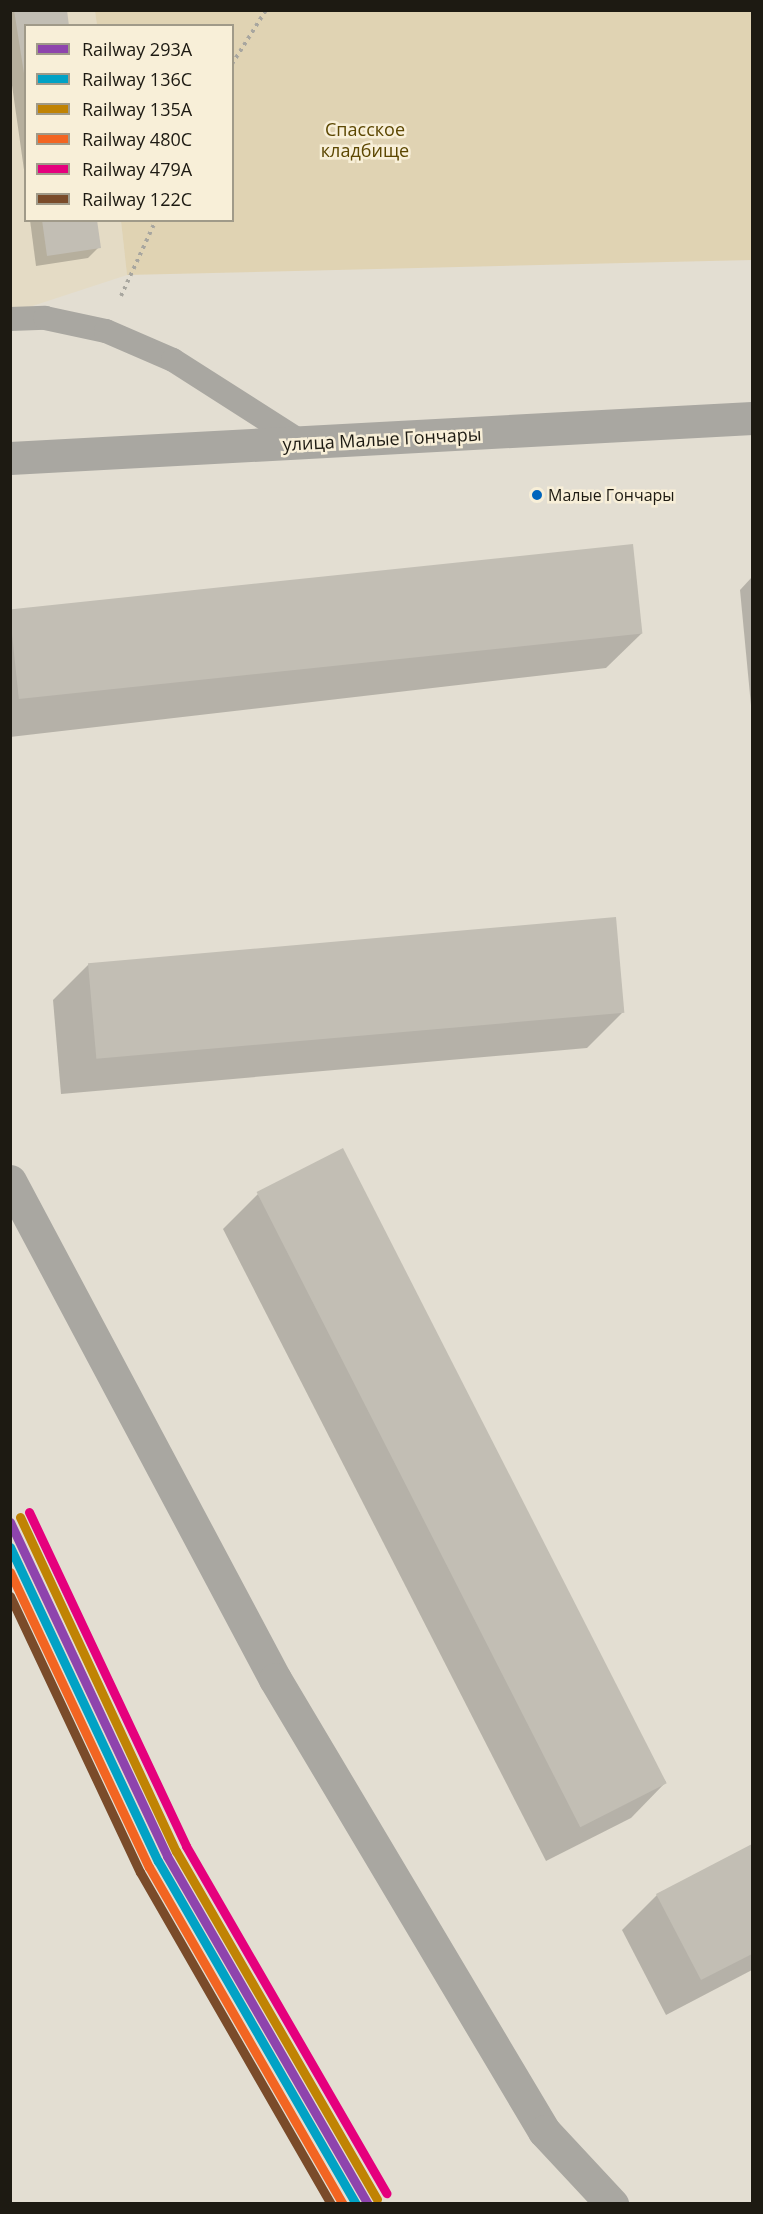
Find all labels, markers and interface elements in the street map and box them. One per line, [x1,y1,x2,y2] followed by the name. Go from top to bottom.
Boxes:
[24,24,234,222] legend
[82,37,192,61] text: Railway 293А
[82,67,192,91] text: Railway 136С
[82,97,192,121] text: Railway 135А
[321,119,409,162] park label: Спасское кладбище
[82,127,192,151] text: Railway 480С
[82,157,192,181] text: Railway 479А
[82,187,192,211] text: Railway 122С
[282,423,482,455] street label: улица Малые Гончары
[548,485,675,505] place label: Малые Гончары
[531,489,543,501] marker: Малые Гончары

